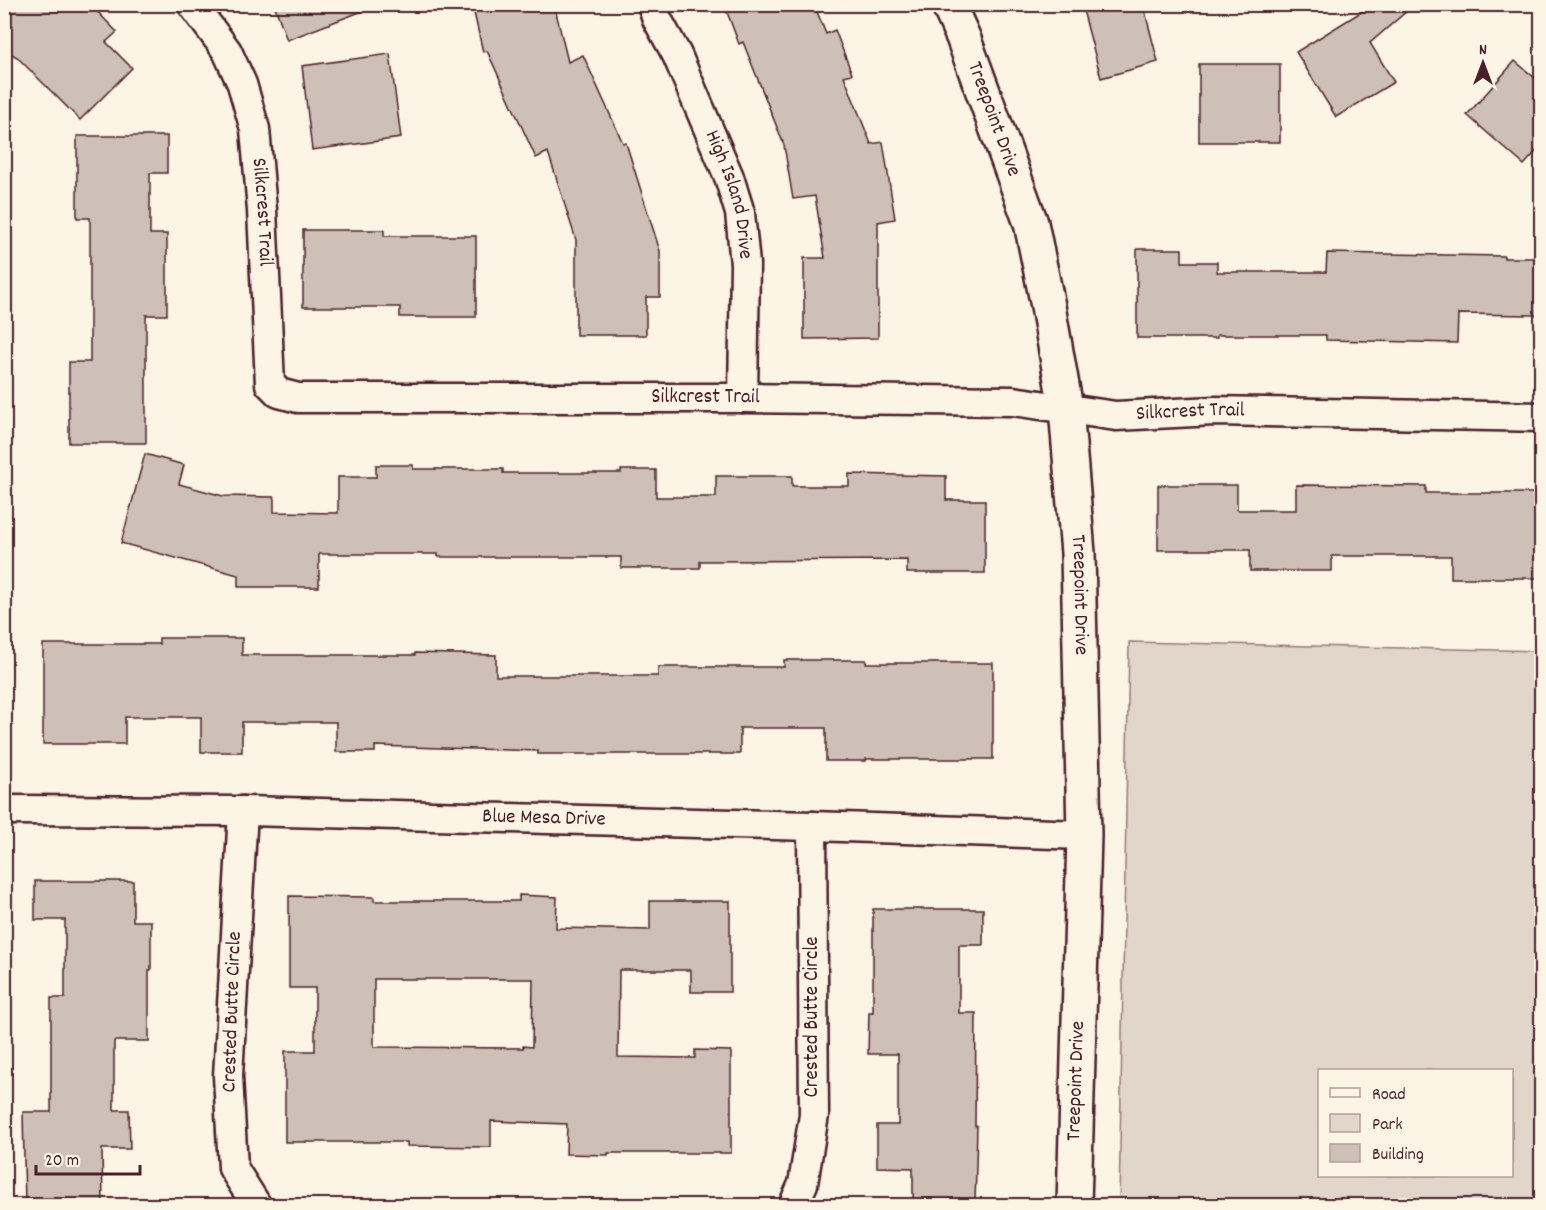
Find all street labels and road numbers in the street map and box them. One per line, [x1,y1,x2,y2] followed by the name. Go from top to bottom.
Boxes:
[958,58,1028,181] street label: Treepoint Drive
[696,126,759,261] street label: High Island Drive
[243,157,280,267] street label: Silkcrest Trail
[651,383,760,413] street label: Silkcrest Trail
[1135,396,1245,430] street label: Silkcrest Trail
[1062,534,1095,655] street label: Treepoint Drive
[482,802,606,836] street label: Blue Mesa Drive
[215,931,251,1093] street label: Crested Butte Circle
[798,936,828,1098] street label: Crested Butte Circle
[1060,1020,1094,1142] street label: Treepoint Drive

